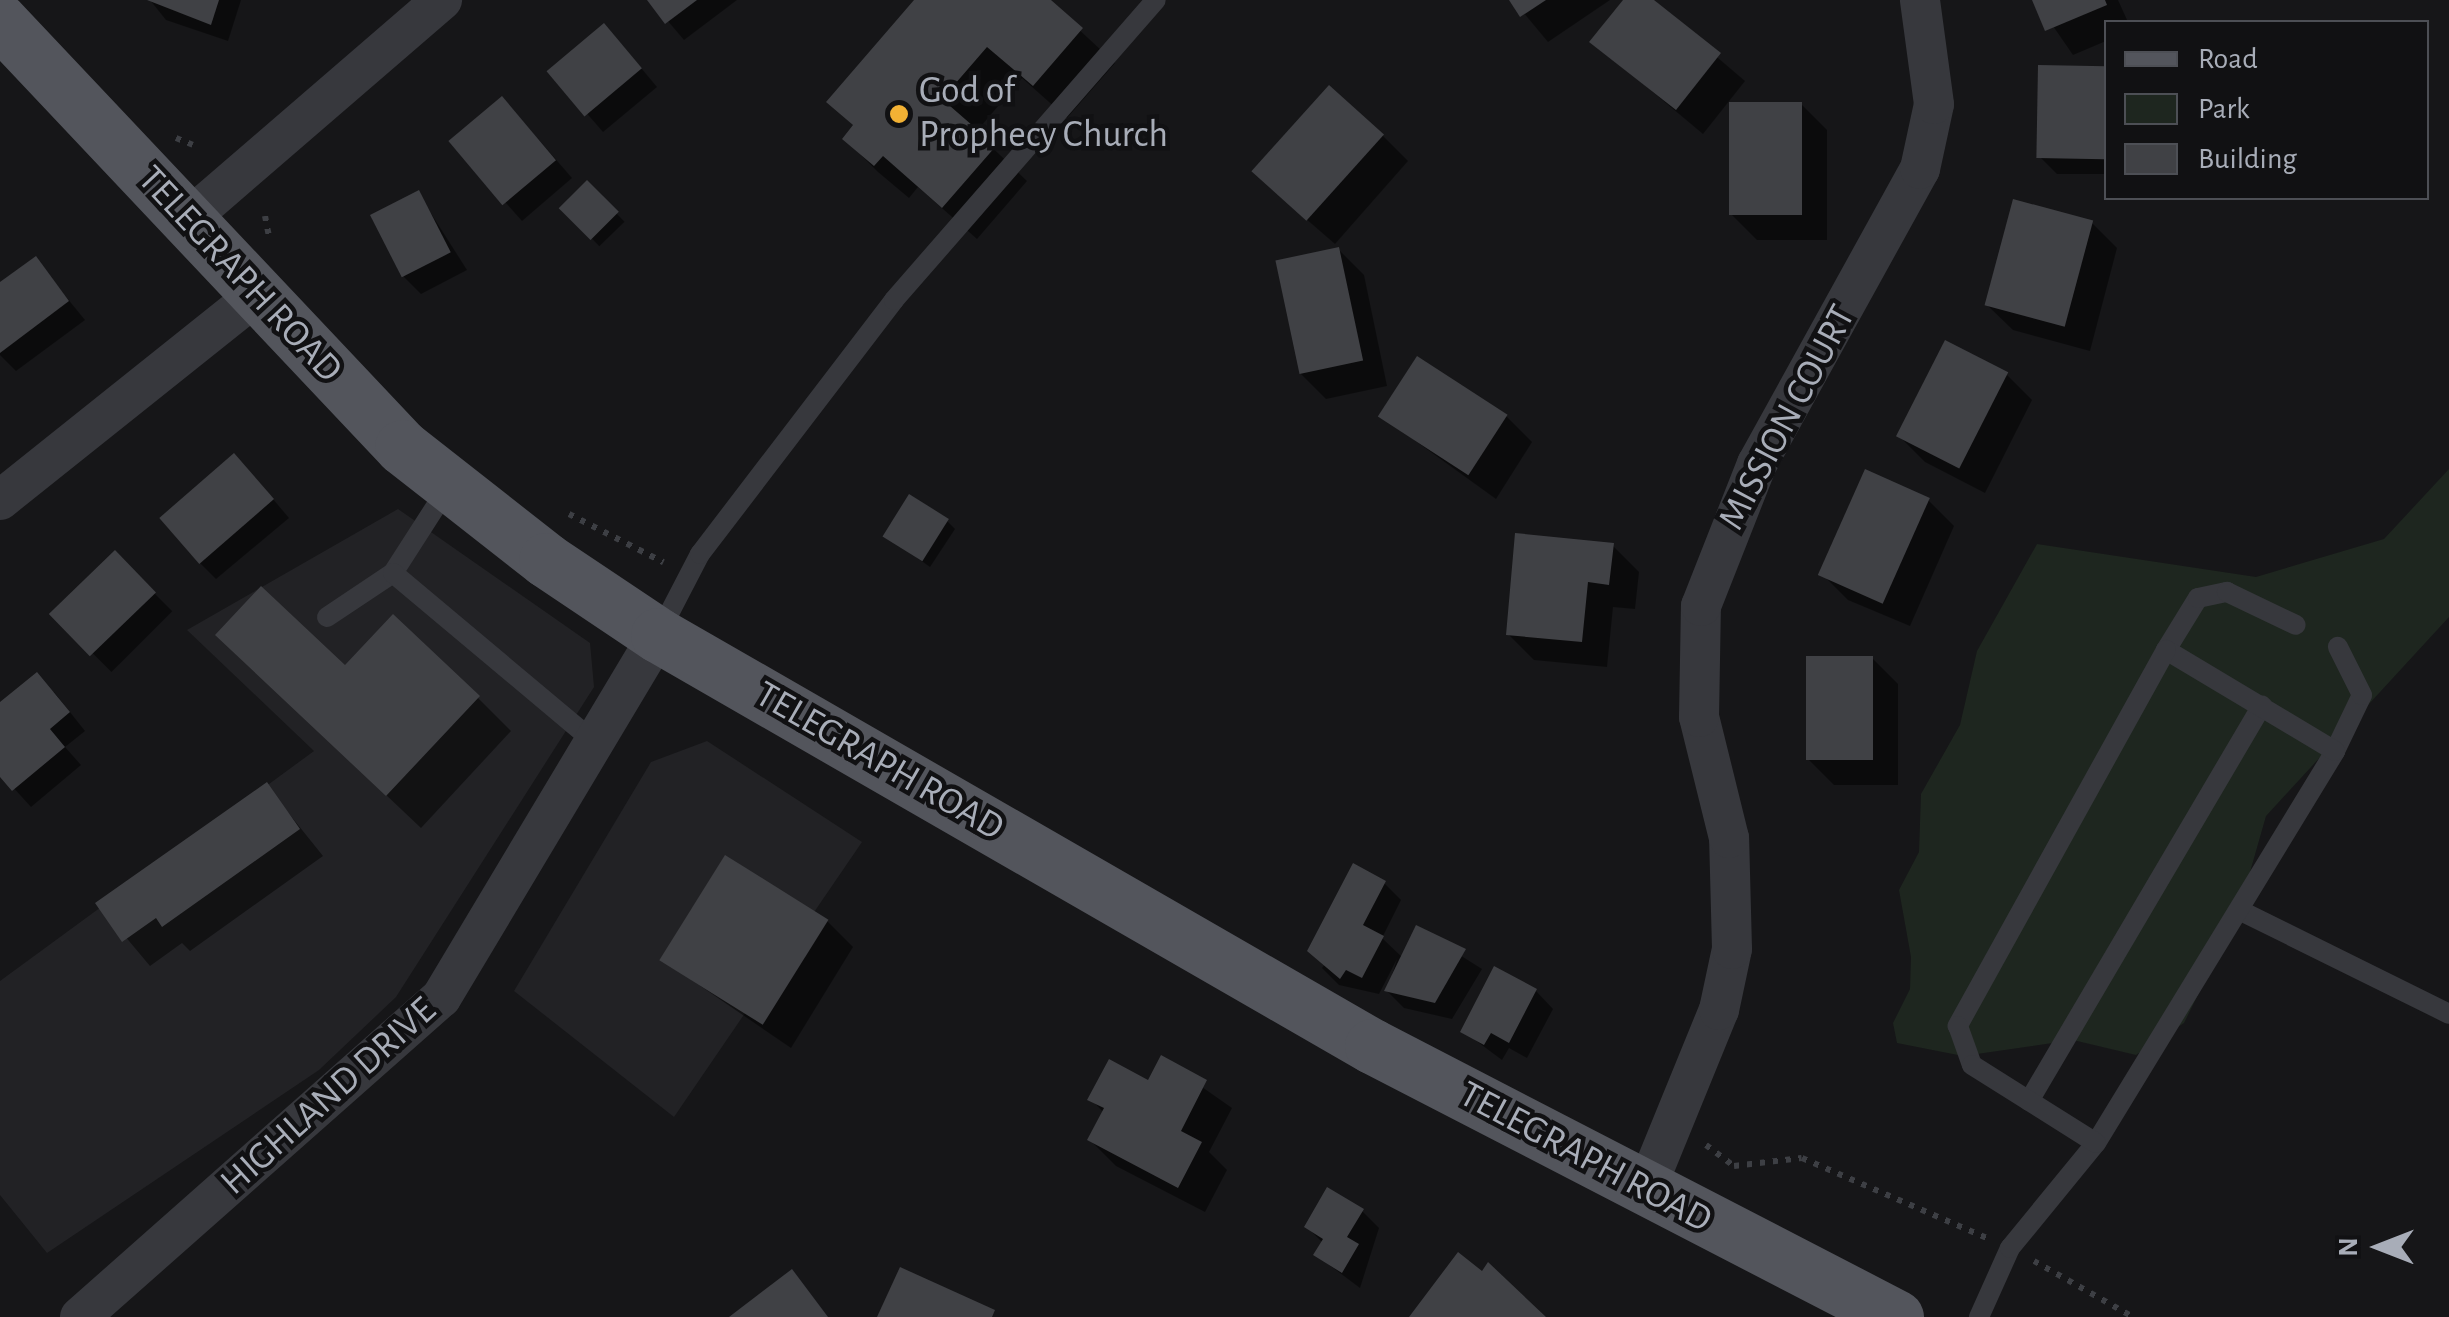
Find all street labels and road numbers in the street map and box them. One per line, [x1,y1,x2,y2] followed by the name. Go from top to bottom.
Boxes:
[127,157,351,393] street label: TELEGRAPH ROAD
[1710,298,1866,538] street label: MISSION COURT
[747,672,1011,852] street label: TELEGRAPH ROAD
[212,988,446,1206] street label: HIGHLAND DRIVE
[1451,1072,1719,1244] street label: TELEGRAPH ROAD

